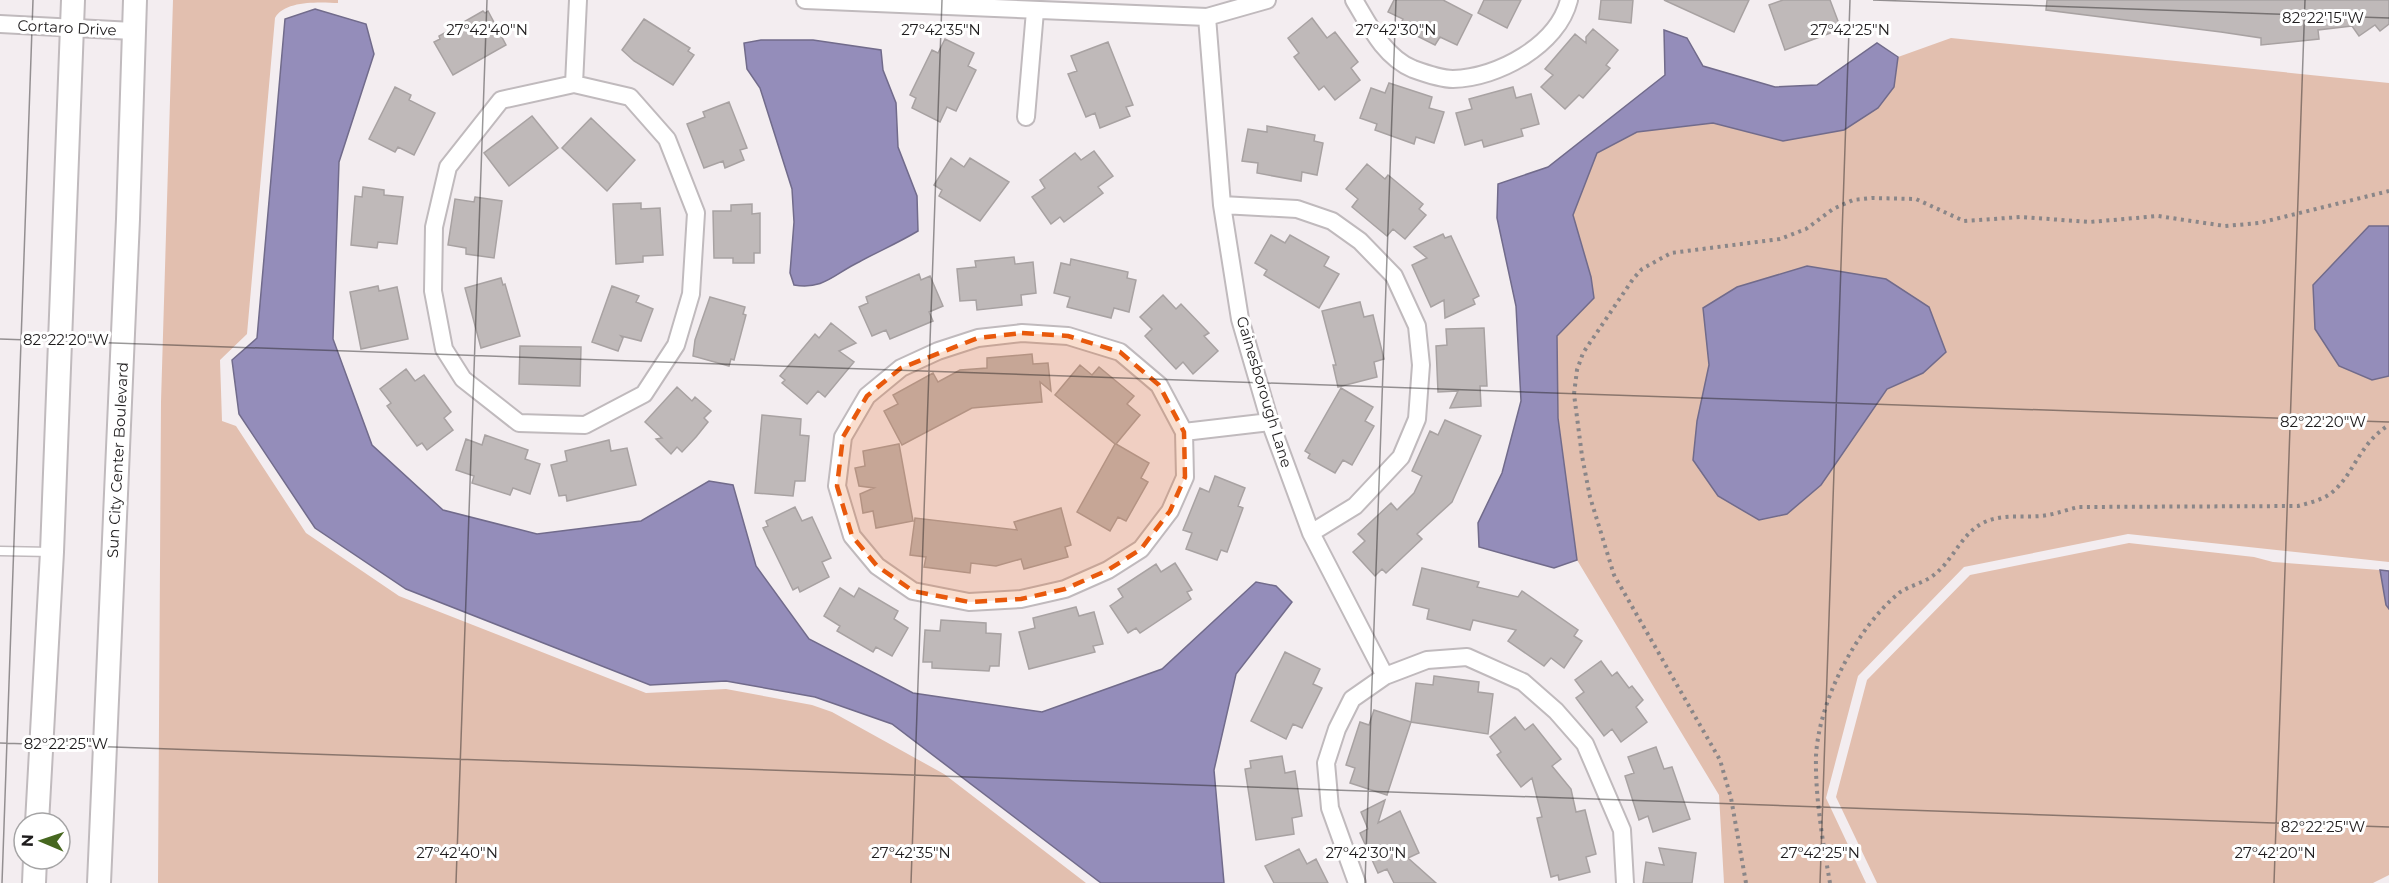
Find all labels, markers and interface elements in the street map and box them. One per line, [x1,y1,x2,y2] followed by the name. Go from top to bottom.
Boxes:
[2282,8,2364,27] text: 82°22'15"W
[17,15,117,40] street label: Cortaro Drive
[446,20,528,39] text: 27°42'40"N
[901,20,981,39] text: 27°42'35"N
[1355,20,1437,39] text: 27°42'30"N
[1810,20,1890,39] text: 27°42'25"N
[1232,314,1297,470] street label: Gainesborough Lane
[23,330,109,349] text: 82°22'20"W
[103,361,132,558] street label: Sun City Center Boulevard
[2280,412,2366,431] text: 82°22'20"W
[24,734,109,753] text: 82°22'25"W
[12,811,72,871] north arrow
[2281,817,2366,836] text: 82°22'25"W
[18,834,37,847] text: N
[416,843,498,862] text: 27°42'40"N
[871,843,951,862] text: 27°42'35"N
[1325,843,1407,862] text: 27°42'30"N
[1780,843,1860,862] text: 27°42'25"N
[2234,843,2316,862] text: 27°42'20"N

